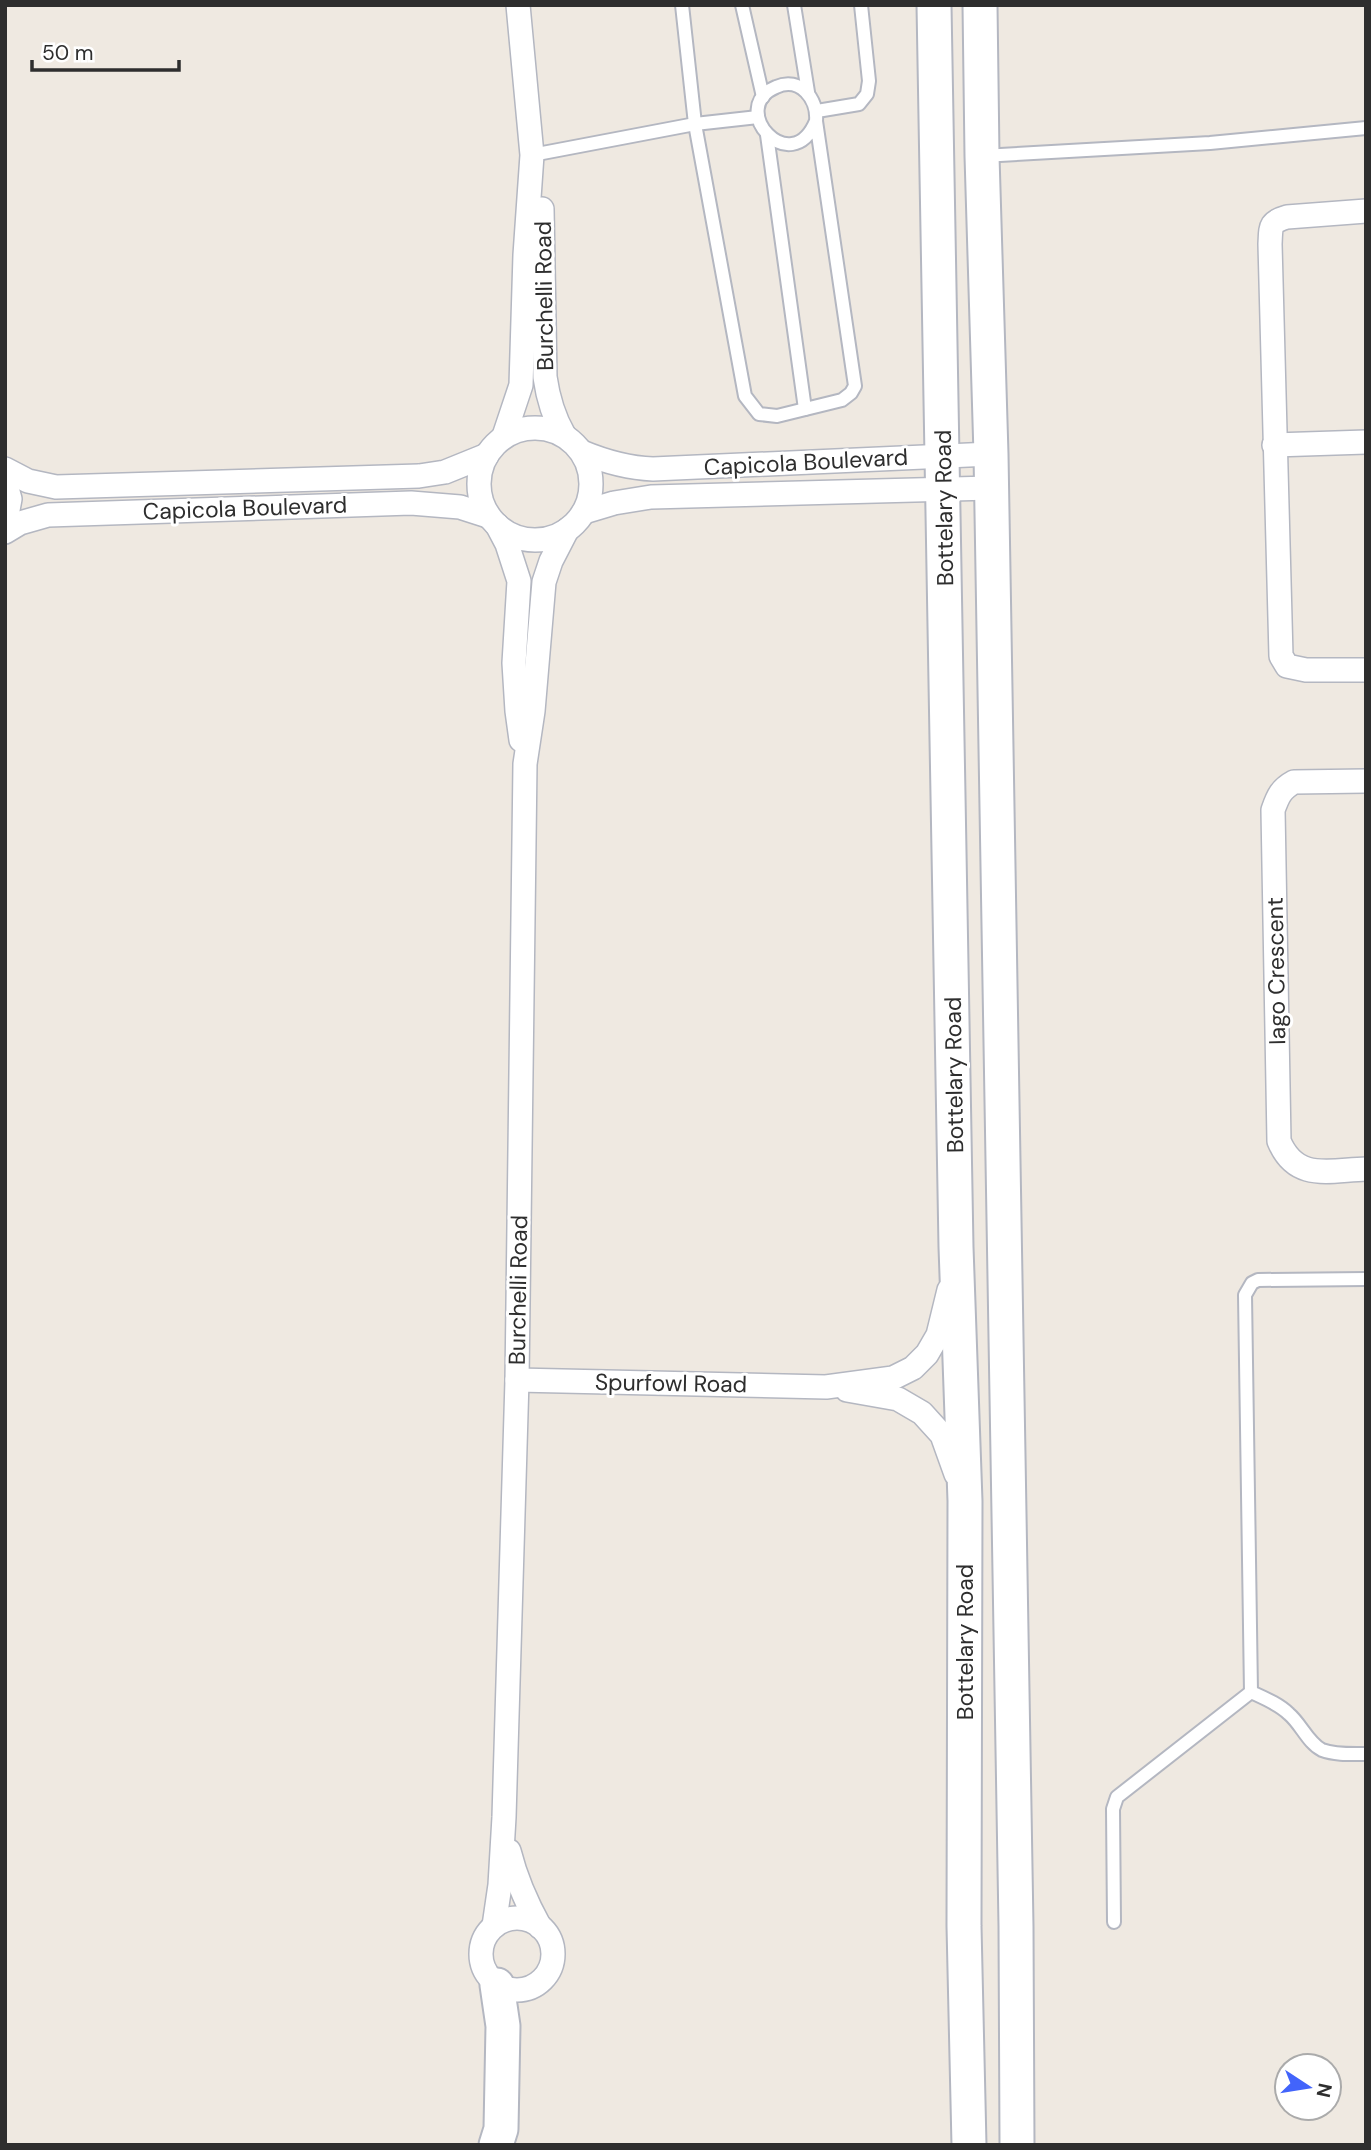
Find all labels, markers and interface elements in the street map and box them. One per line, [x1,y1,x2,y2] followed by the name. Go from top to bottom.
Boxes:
[32,28,178,72] scale bar
[42,39,93,67] text: 50 m
[528,221,560,371] street label: Burchelli Road
[928,430,960,586] street label: Bottelary Road
[703,442,909,482] street label: Capicola Boulevard
[142,489,348,527] street label: Capicola Boulevard
[1260,897,1292,1045] street label: Iago Crescent
[938,997,970,1153] street label: Bottelary Road
[502,1215,534,1365] street label: Burchelli Road
[595,1367,747,1399] street label: Spurfowl Road
[950,1564,980,1720] street label: Bottelary Road
[1273,2052,1343,2122] north arrow
[1310,2081,1338,2100] text: N

